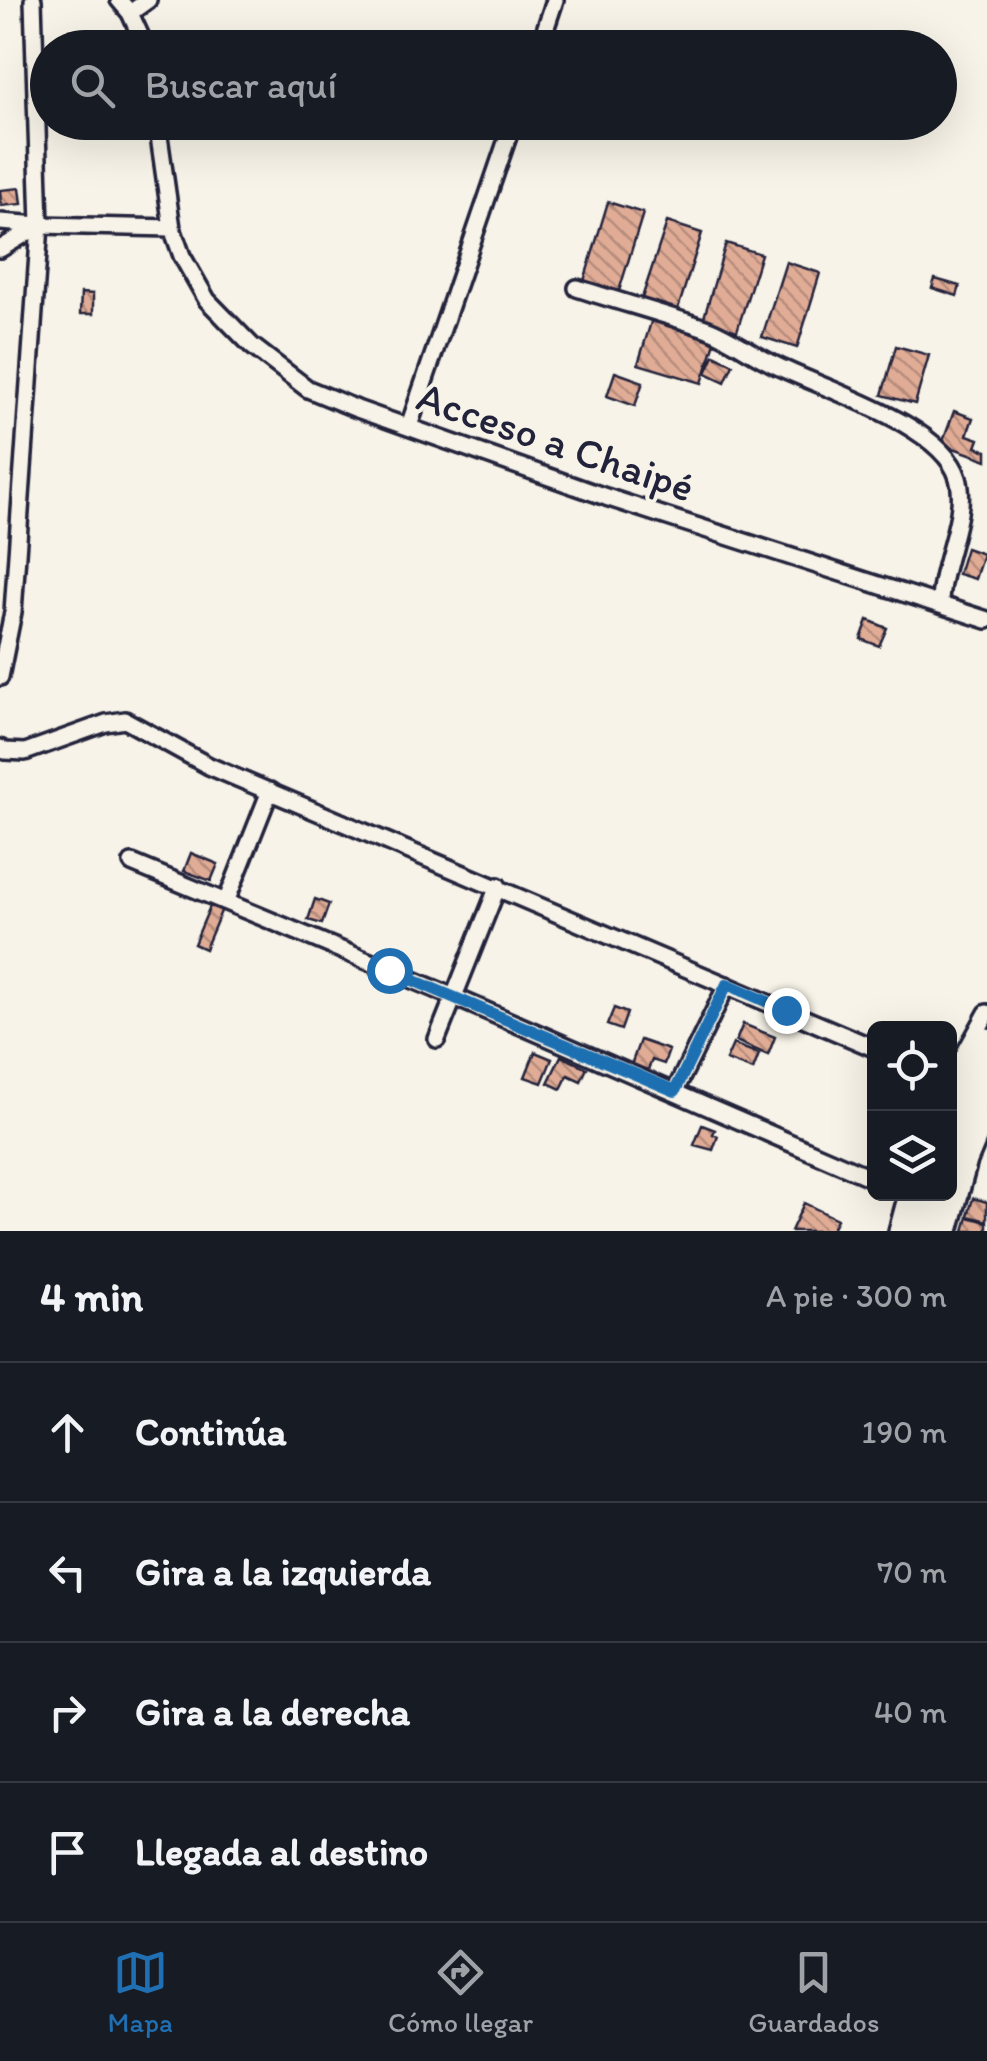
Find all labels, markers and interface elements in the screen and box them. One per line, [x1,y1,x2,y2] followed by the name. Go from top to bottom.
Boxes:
[30,30,957,140] search box
[65,58,120,113] icon: search
[145,62,337,108] text: Buscar aquí
[411,370,701,513] street label: Acceso a Chaipé
[367,948,413,994] route start
[764,988,810,1034] route end
[867,1021,957,1201] map controls
[867,1021,957,1111] button: locate
[867,1111,957,1201] button: layers
[40,1271,143,1322] text: 4 min
[766,1277,947,1315] text: A pie · 300 m
[40,1405,95,1460] icon: ahead
[135,1409,287,1455] text: Continúa
[862,1413,947,1451] text: 190 m
[40,1545,95,1600] icon: left
[135,1549,431,1595] text: Gira a la izquierda
[877,1553,947,1591] text: 70 m
[40,1685,95,1740] icon: right
[135,1689,410,1735] text: Gira a la derecha
[874,1693,947,1731] text: 40 m
[40,1825,95,1880] icon: arrive
[135,1829,428,1875] text: Llegada al destino
[108,1945,173,2039] tab: Mapa
[388,1945,533,2039] tab: Cómo llegar
[748,1945,879,2039] tab: Guardados

